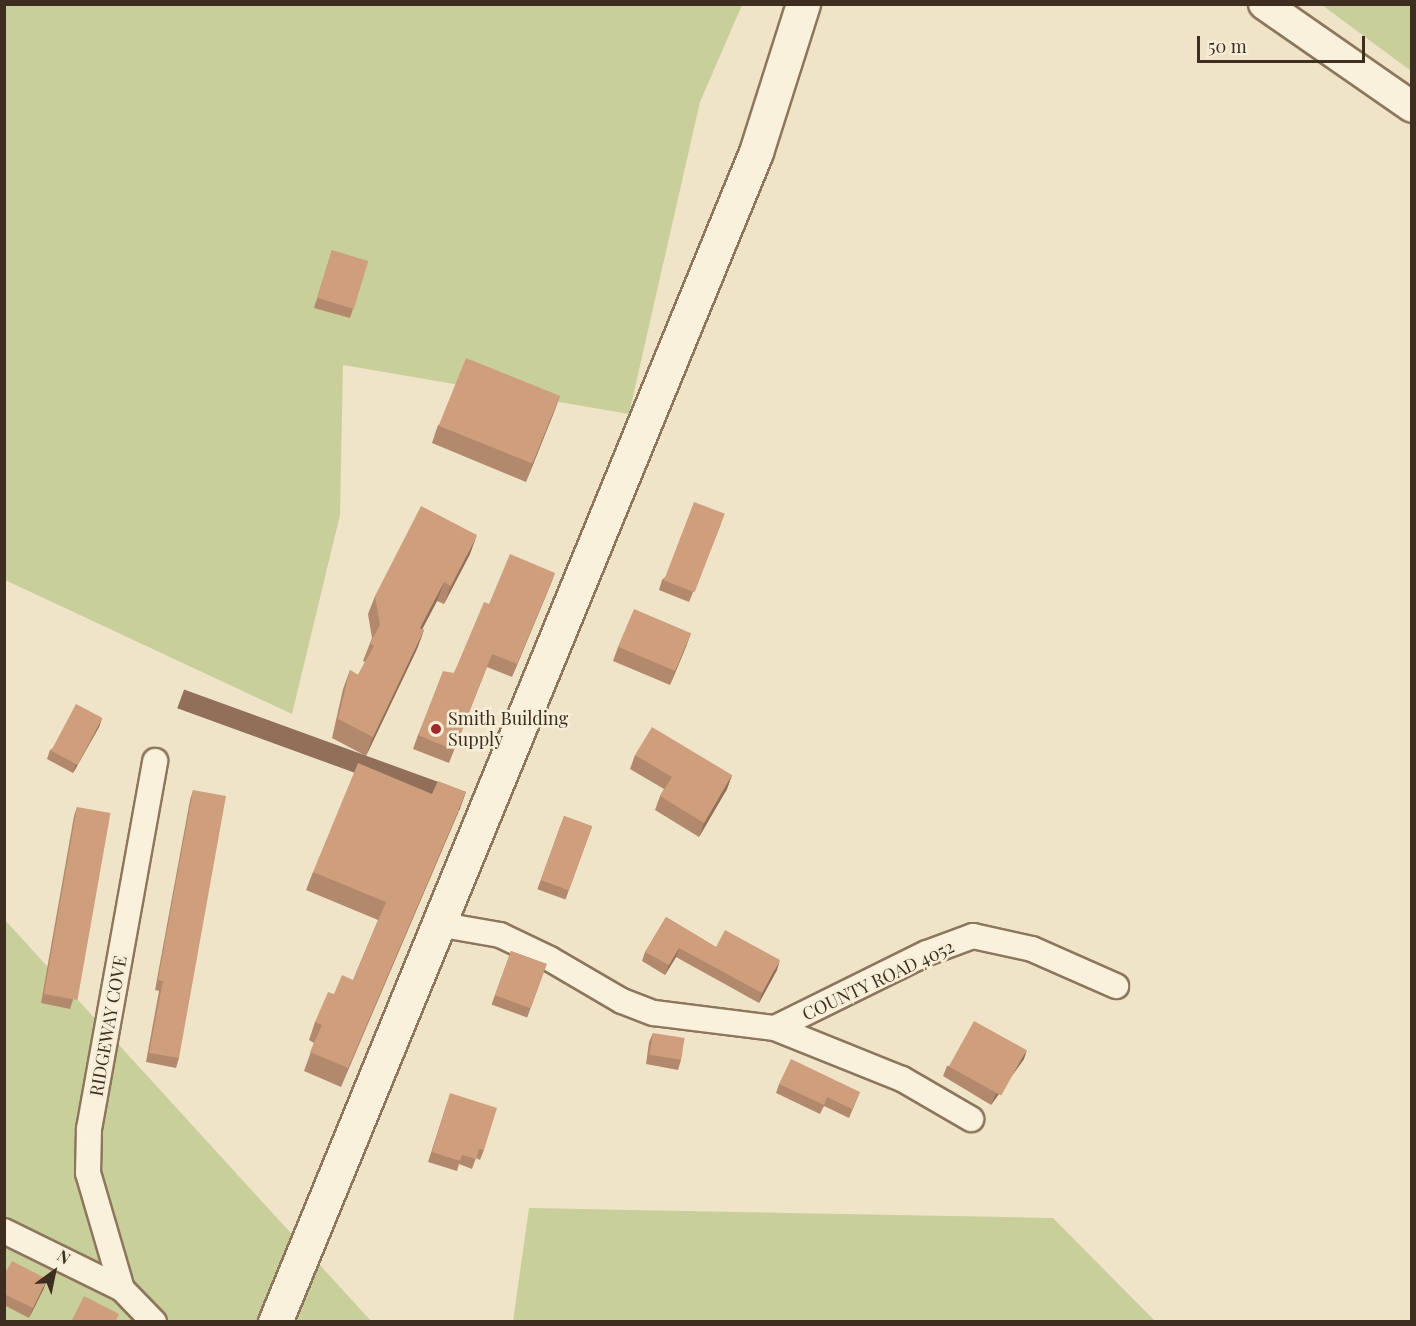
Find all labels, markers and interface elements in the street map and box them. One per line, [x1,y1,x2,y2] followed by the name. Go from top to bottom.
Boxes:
[1200,24,1368,62] scale bar
[1208,34,1247,58] text: 50 m
[448,708,568,750] place label: Smith Building Supply
[429,722,443,736] marker: Smith Building Supply
[798,935,958,1025] street label: COUNTY ROAD 4052
[85,954,131,1098] street label: RIDGEWAY COVE
[24,1242,84,1302] north arrow
[54,1245,75,1268] text: N

